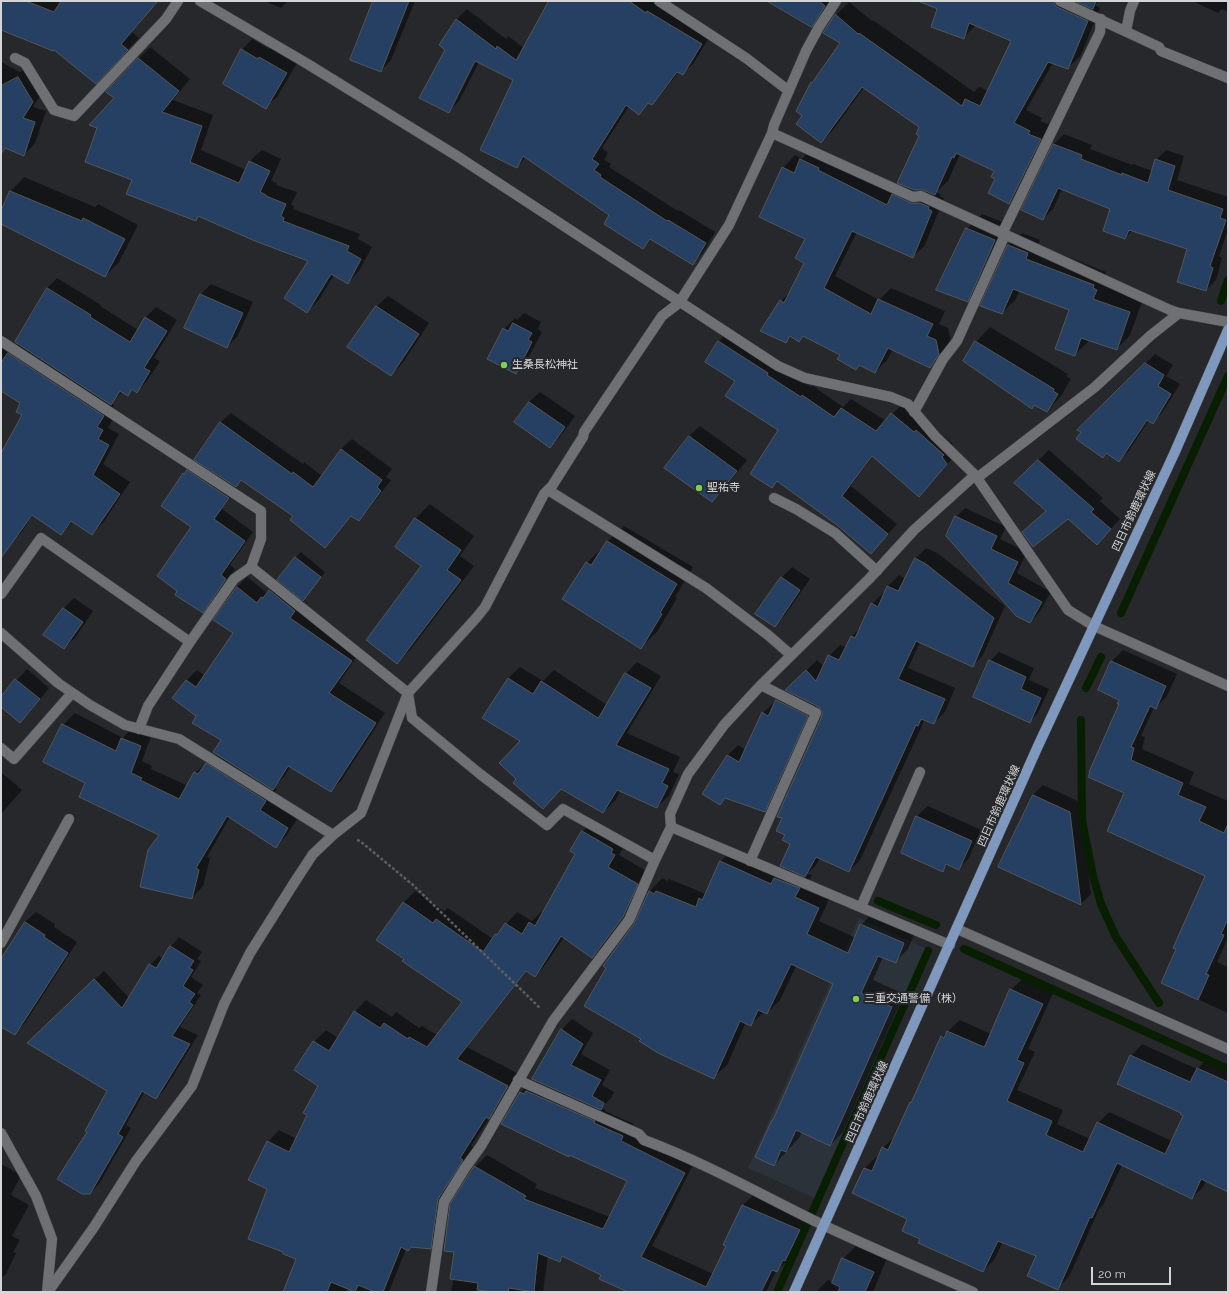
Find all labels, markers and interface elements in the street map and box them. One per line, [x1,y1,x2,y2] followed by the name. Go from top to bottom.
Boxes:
[512,358,578,372] place label: 生桑長松神社
[499,360,509,370] marker: 生桑長松神社
[1109,468,1159,554] street label: 四日市鈴鹿環状線
[707,481,740,495] place label: 聖祐寺
[694,483,704,493] marker: 聖祐寺
[975,763,1023,849] street label: 四日市鈴鹿環状線
[864,992,963,1006] place label: 三重交通警備（株）
[851,994,861,1004] marker: 三重交通警備（株）
[843,1059,891,1145] street label: 四日市鈴鹿環状線
[1093,1259,1173,1285] scale bar
[1098,1267,1126,1281] text: 20 m

